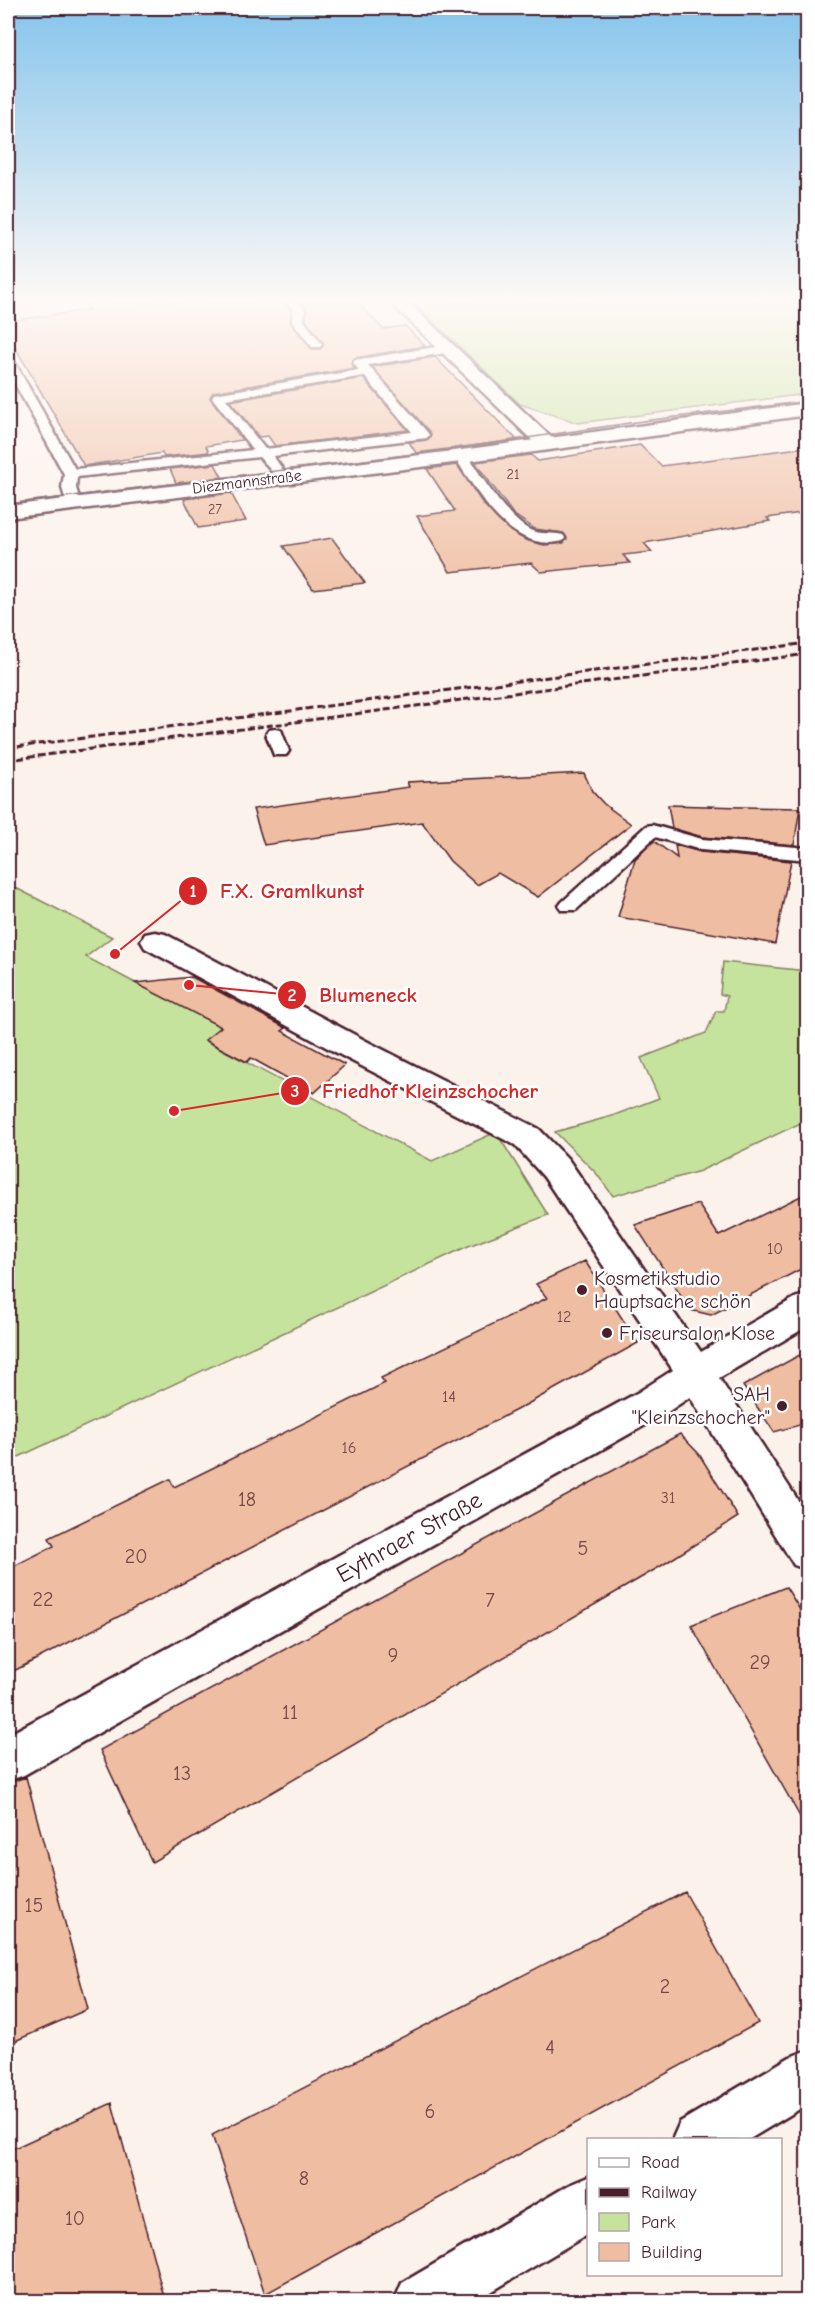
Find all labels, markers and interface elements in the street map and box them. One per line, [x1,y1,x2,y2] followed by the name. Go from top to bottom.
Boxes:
[191,466,303,498] street label: Diezmannstraße
[507,466,519,483] house number: 21
[208,501,222,518] house number: 27
[178,871,376,910] callout: F.X. Gramlkunst
[220,879,365,903] text: F.X. Gramlkunst
[189,881,197,902] text: 1
[277,976,429,1015] callout: Blumeneck
[319,983,418,1007] text: Blumeneck
[288,985,297,1006] text: 2
[280,1071,550,1110] callout: Friedhof Kleinzschocher
[322,1079,539,1103] text: Friedhof Kleinzschocher
[291,1081,299,1102] text: 3
[767,1240,783,1258] house number: 10
[594,1267,751,1313] place label: Kosmetikstudio Hauptsache schön
[575,1283,589,1297] marker: Kosmetikstudio Hauptsache schön
[557,1308,571,1326] house number: 12
[619,1322,775,1345] place label: Friseursalon Klose
[600,1326,614,1340] marker: Friseursalon Klose
[632,1383,770,1429] place label: SAH "Kleinzschocher"
[442,1388,456,1406] house number: 14
[775,1399,789,1413] marker: SAH "Kleinzschocher"
[341,1439,357,1457] house number: 16
[331,1485,487,1589] street label: Eythraer Straße
[238,1488,256,1511] house number: 18
[661,1489,675,1507] house number: 31
[578,1537,588,1560] house number: 5
[125,1545,147,1568] house number: 20
[33,1588,53,1611] house number: 22
[485,1589,495,1612] house number: 7
[388,1644,398,1667] house number: 9
[749,1651,771,1674] house number: 29
[282,1701,298,1724] house number: 11
[173,1762,191,1785] house number: 13
[25,1894,43,1917] house number: 15
[660,1975,670,1998] house number: 2
[545,2036,555,2059] house number: 4
[425,2100,435,2123] house number: 6
[587,2138,782,2276] legend
[641,2152,680,2173] text: Road
[299,2167,309,2190] house number: 8
[641,2182,698,2203] text: Railway
[65,2207,85,2230] house number: 10
[641,2212,676,2233] text: Park
[641,2242,703,2263] text: Building

